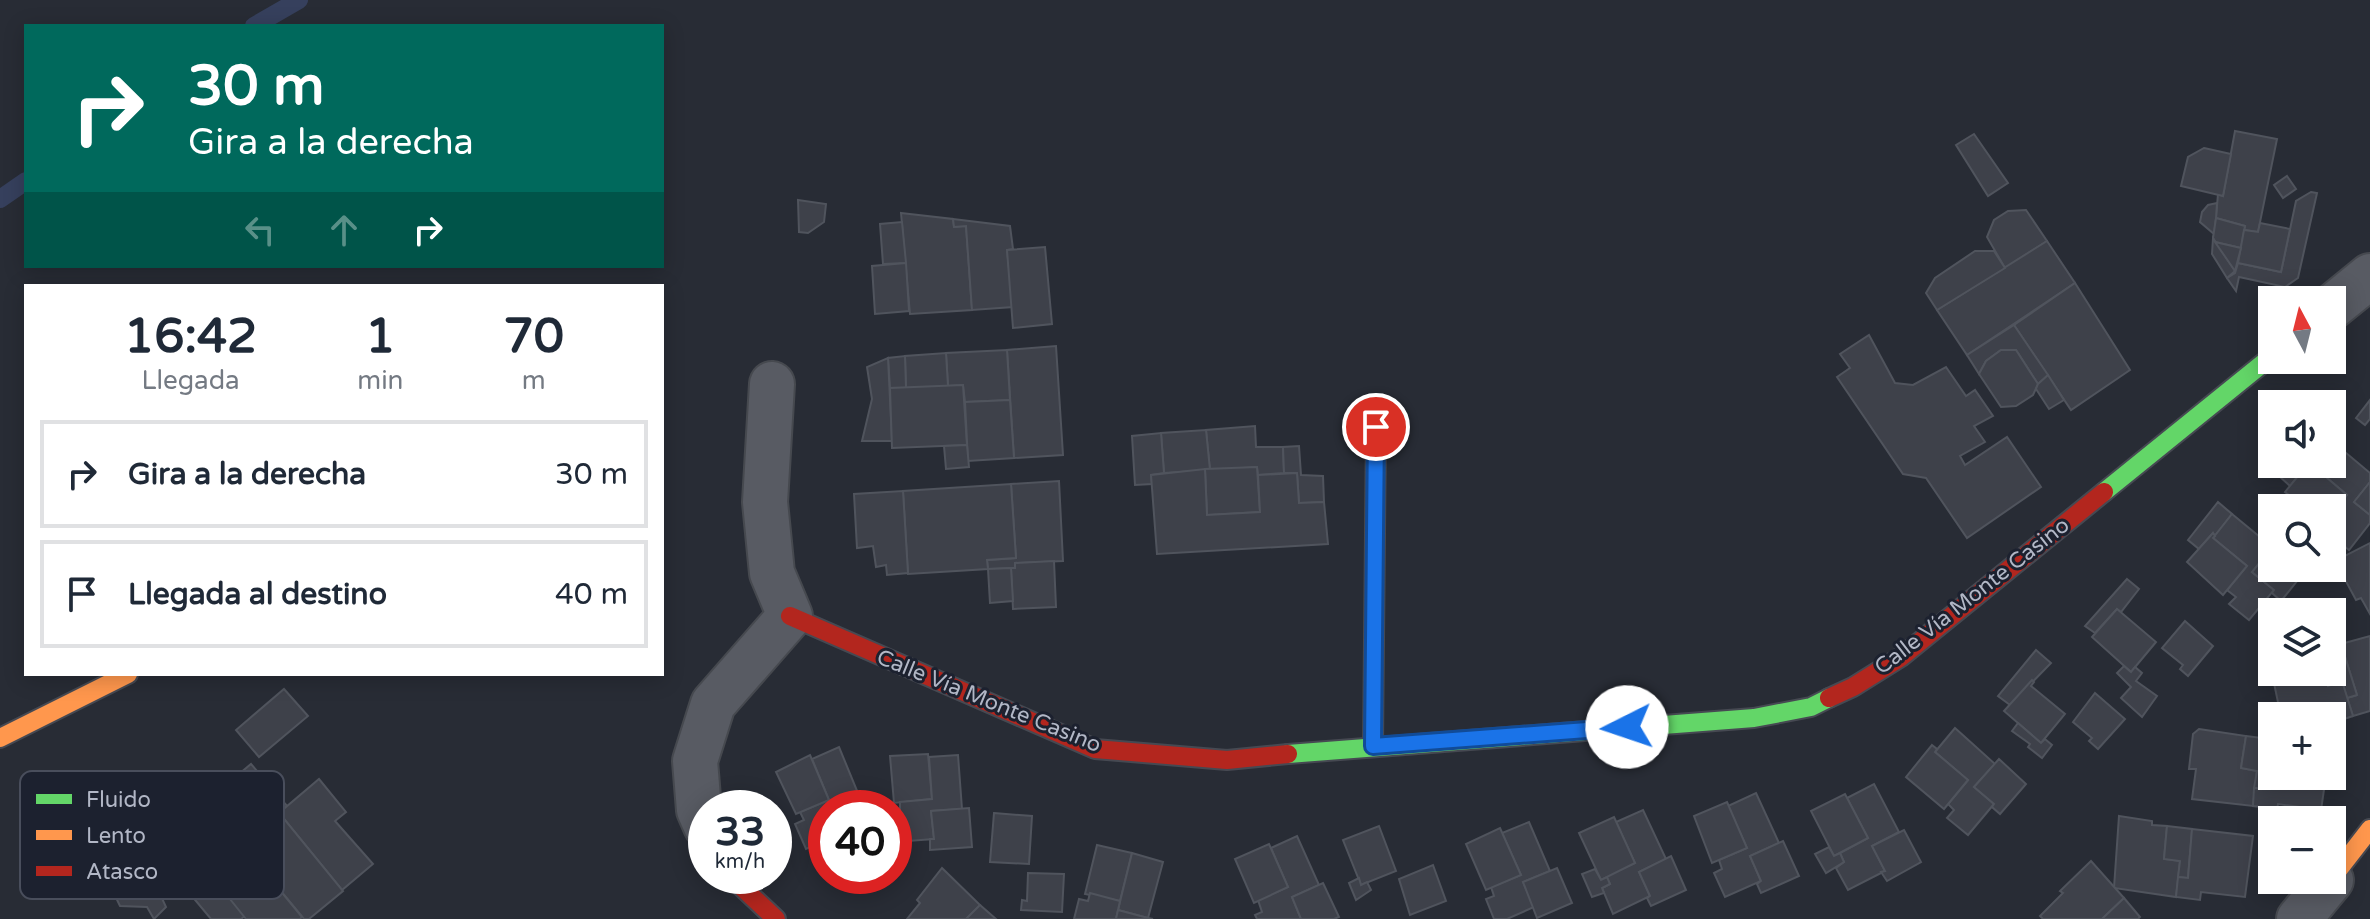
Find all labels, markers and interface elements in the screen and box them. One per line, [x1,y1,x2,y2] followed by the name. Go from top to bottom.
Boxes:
[188,53,324,120] text: 30 m
[56,56,160,160] icon: right
[188,121,474,164] text: Gira a la derecha
[238,208,282,252] icon: left
[322,208,366,252] icon: ahead
[406,208,450,252] icon: right
[2258,286,2346,374] north arrow
[2258,286,2346,894] map controls
[124,308,257,366] text: 16:42
[365,308,395,366] text: 1
[504,308,564,366] text: 70
[142,365,240,396] text: Llegada
[357,365,403,396] text: min
[522,365,546,396] text: m
[2258,390,2346,478] button: sound
[1342,393,1410,461] pin
[1354,405,1398,449] icon: arrive
[60,452,104,496] icon: right
[128,456,366,493] text: Gira a la derecha
[555,456,628,493] text: 30 m
[2258,494,2346,582] button: search
[1870,512,2074,680] street label: Calle Vía Monte Casino
[60,572,104,616] icon: arrive
[128,576,387,613] text: Llegada al destino
[555,576,628,613] text: 40 m
[2258,598,2346,686] button: layers
[873,644,1105,758] street label: Calle Vía Monte Casino
[1585,685,1669,769] position arrow
[2258,702,2346,790] button: +
[20,771,284,899] legend
[86,787,151,813] text: Fluido
[808,790,912,894] speed limit sign: 40
[2258,806,2346,894] button: −
[715,808,765,856] text: 33
[86,823,146,849] text: Lento
[715,850,765,874] text: km/h
[86,859,158,885] text: Atasco

